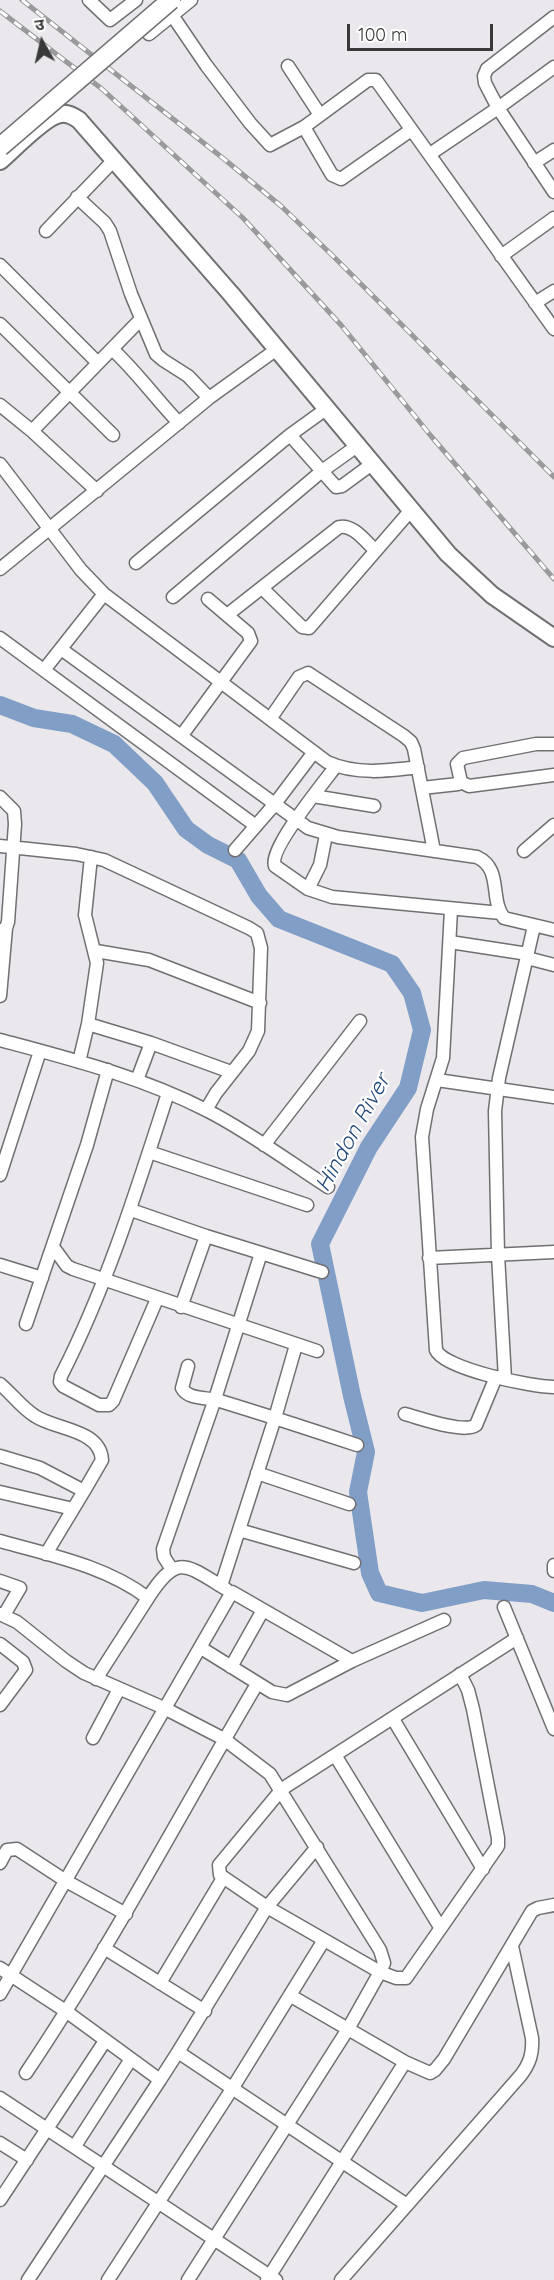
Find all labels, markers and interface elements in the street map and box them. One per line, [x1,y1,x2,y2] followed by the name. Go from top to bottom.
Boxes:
[12,12,72,72] north arrow
[350,12,496,50] scale bar
[33,14,46,35] text: उ
[358,23,407,46] text: 100 m
[310,1070,396,1196] water label: Hindon River

